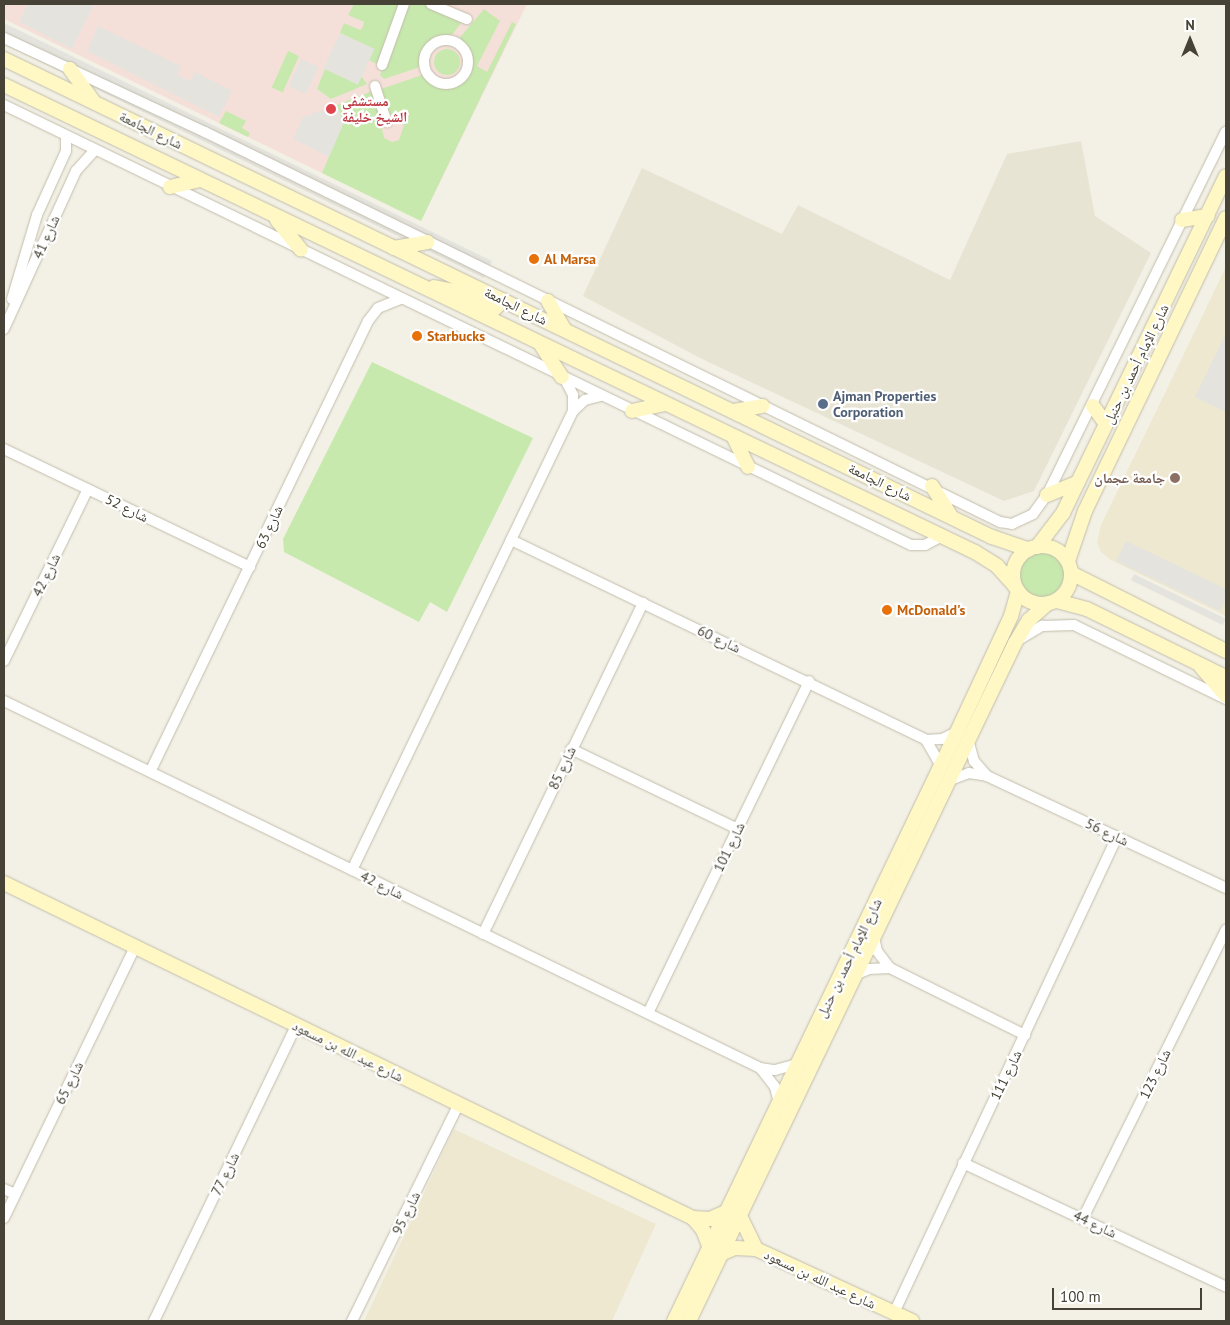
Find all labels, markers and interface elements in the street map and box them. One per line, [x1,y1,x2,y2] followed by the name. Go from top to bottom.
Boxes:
[1165,15,1215,65] north arrow
[1185,16,1195,34] text: N
[342,93,407,125] place label: مستشفى الشيخ خليفة
[324,102,338,116] marker: مستشفى الشيخ خليفة
[117,108,185,152] street label: شارع الجامعة
[29,213,63,261] street label: شارع 41
[544,251,596,267] place label: Al Marsa
[528,253,540,265] marker: Al Marsa
[482,284,550,328] street label: شارع الجامعة
[1100,301,1172,427] street label: شارع الإمام أحمد بن حنبل
[427,328,485,344] place label: Starbucks
[411,330,423,342] marker: Starbucks
[833,388,936,421] place label: Ajman Properties Corporation
[817,398,829,410] marker: Ajman Properties Corporation
[846,460,914,504] street label: شارع الجامعة
[1094,470,1165,486] place label: جامعة عجمان
[1169,472,1181,484] marker: جامعة عجمان
[103,490,151,526] street label: شارع 52
[252,503,286,551] street label: شارع 63
[28,551,64,599] street label: شارع 42
[897,602,966,618] place label: McDonald's
[881,604,893,616] marker: McDonald's
[695,622,743,656] street label: شارع 60
[545,744,579,792] street label: شارع 85
[1083,815,1131,849] street label: شارع 56
[710,819,748,875] street label: شارع 101
[358,867,406,903] street label: شارع 42
[813,895,885,1021] street label: شارع الإمام أحمد بن حنبل
[290,1017,406,1085] street label: شارع عبد الله بن مسعود
[1136,1046,1174,1102] street label: شارع 123
[987,1047,1025,1103] street label: شارع 111
[51,1059,87,1107] street label: شارع 65
[207,1150,243,1198] street label: شارع 77
[388,1189,424,1237] street label: شارع 95
[1071,1207,1119,1241] street label: شارع 44
[761,1246,879,1312] street label: شارع عبد الله بن مسعود
[1055,1278,1205,1310] scale bar
[1060,1287,1101,1306] text: 100 m

